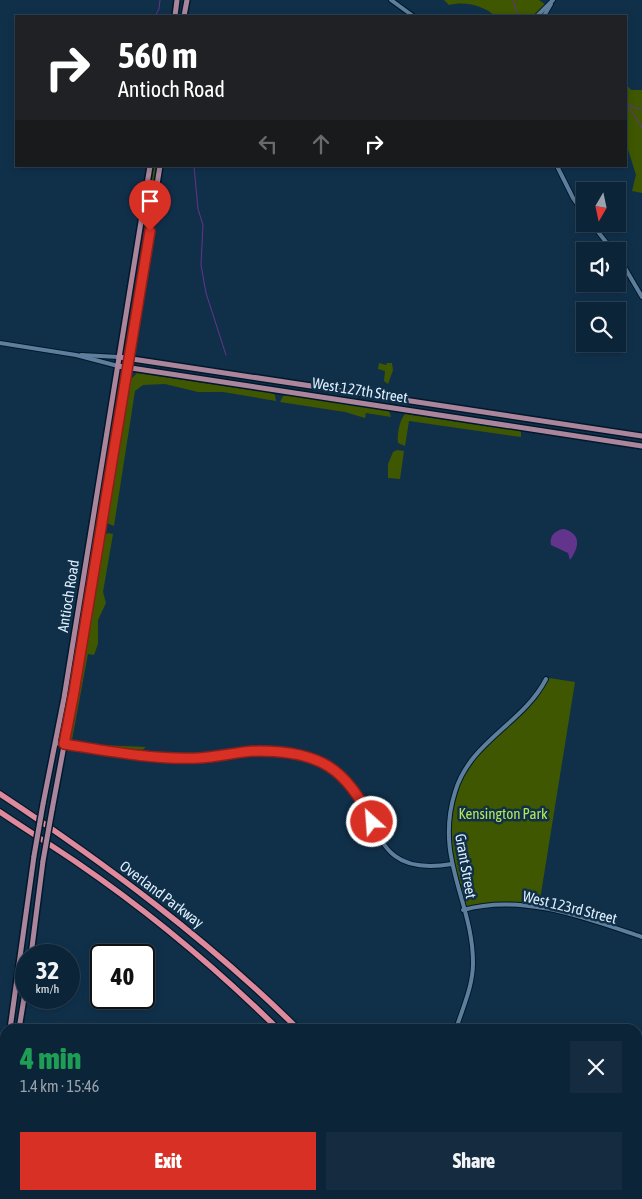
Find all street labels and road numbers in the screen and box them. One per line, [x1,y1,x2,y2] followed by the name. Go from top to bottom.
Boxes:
[311,374,409,406] street label: West 127th Street
[54,559,82,633] street label: Antioch Road
[452,832,480,900] street label: Grant Street
[117,857,207,931] street label: Overland Parkway
[521,887,619,927] street label: West 123rd Street

